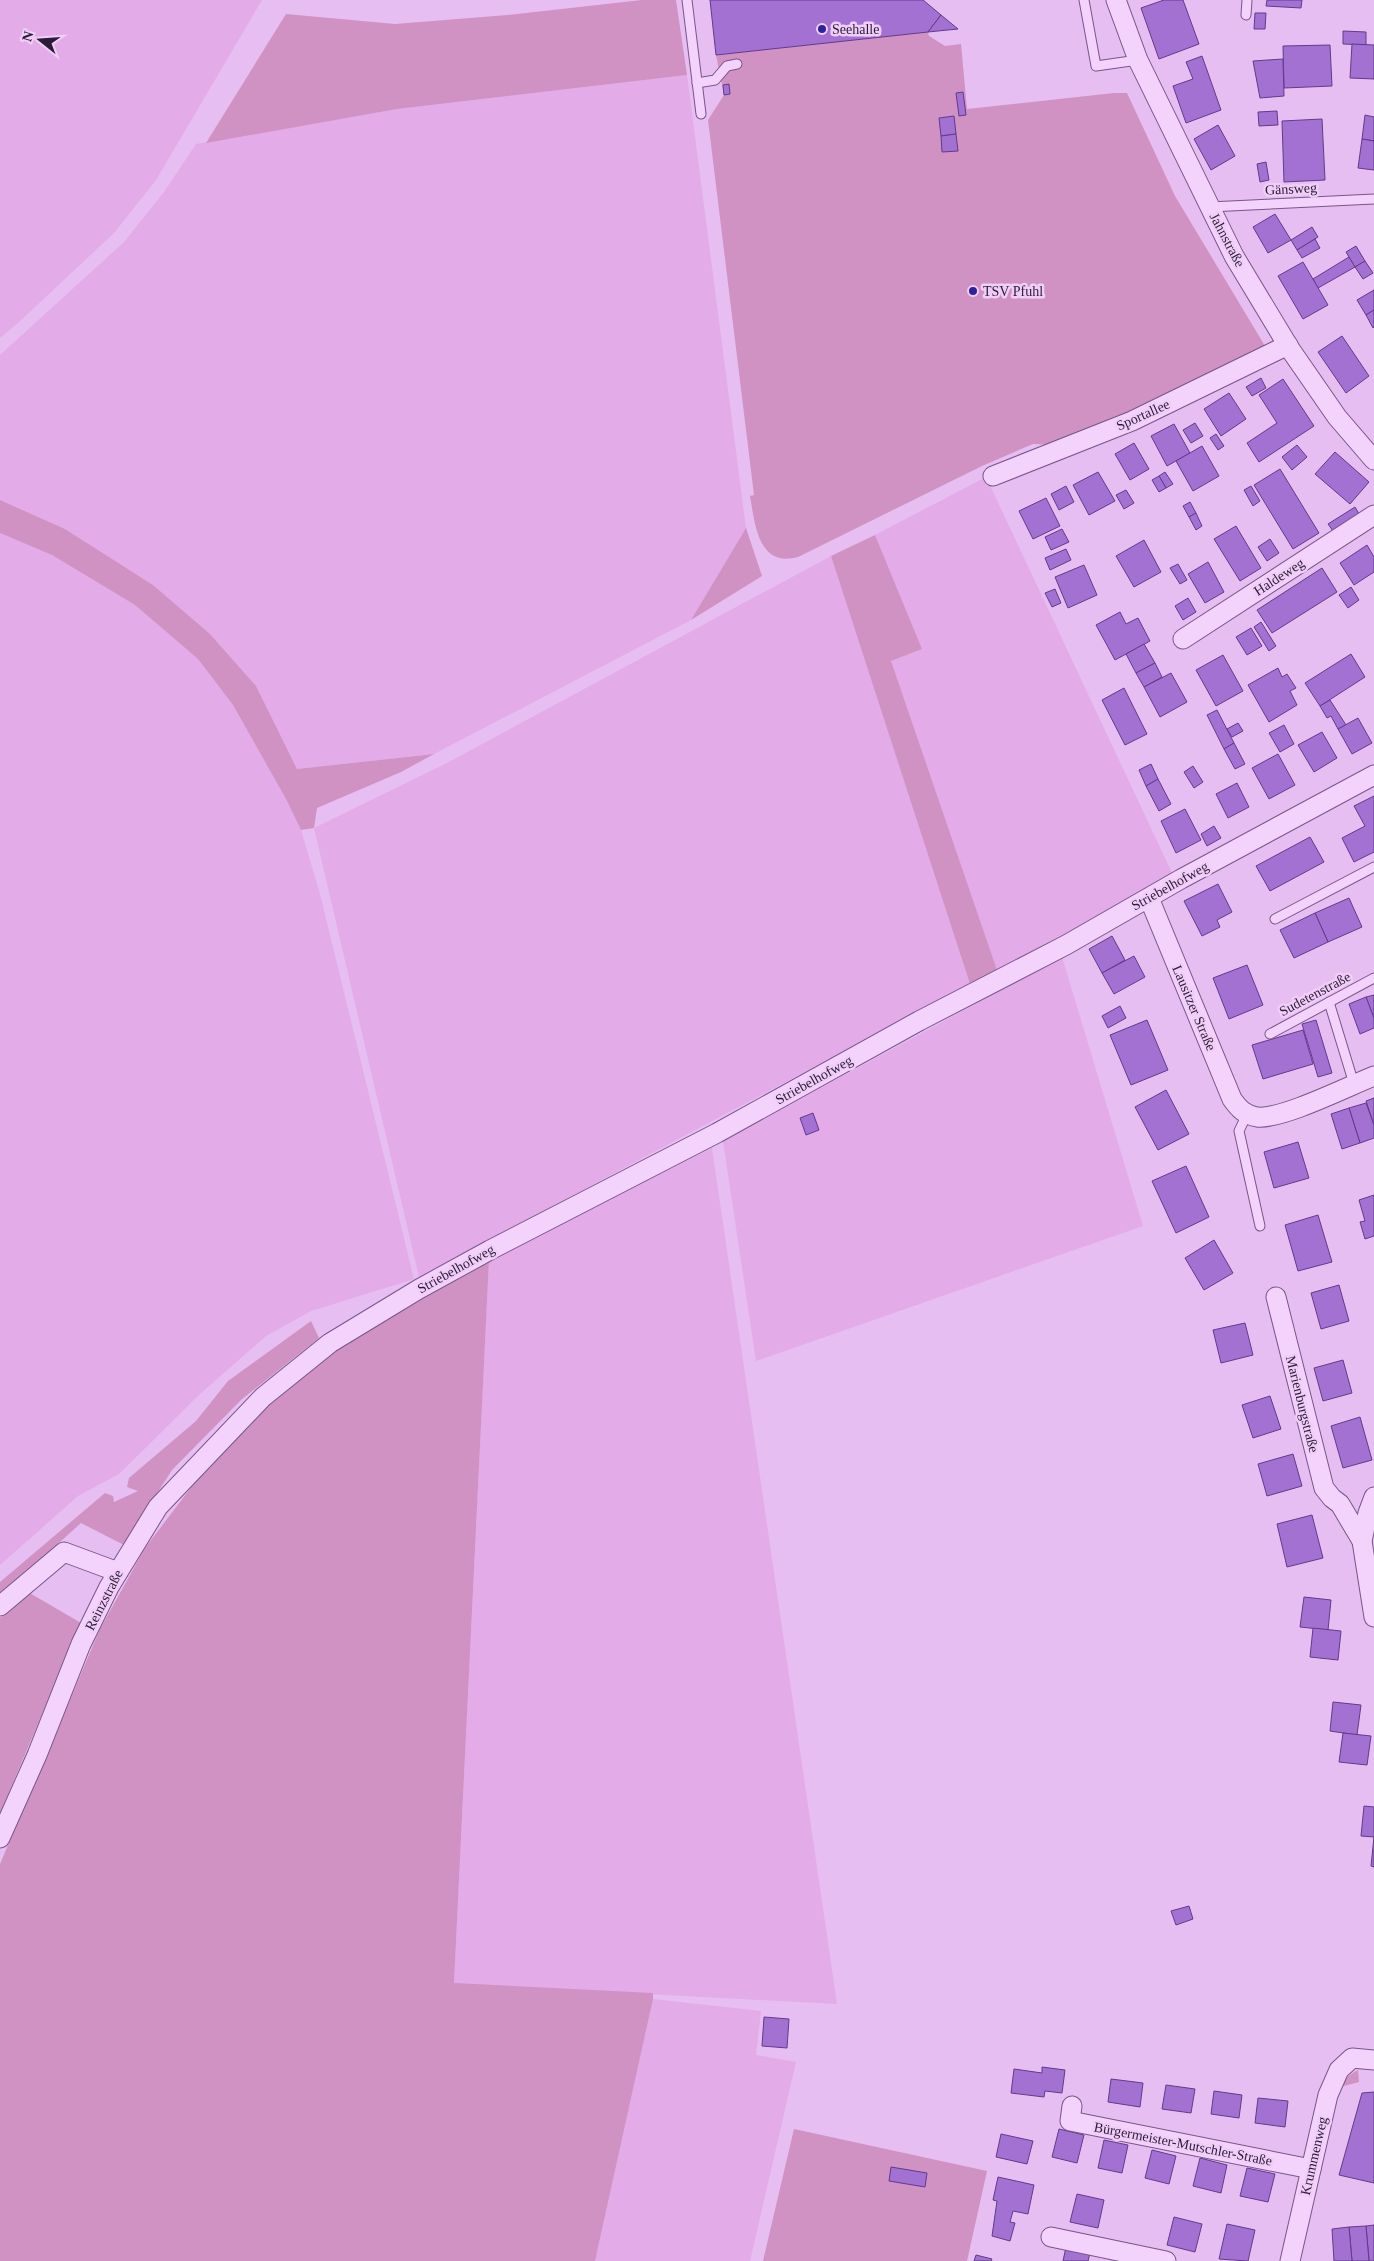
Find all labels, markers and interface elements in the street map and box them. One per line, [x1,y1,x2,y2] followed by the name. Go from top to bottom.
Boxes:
[15,15,65,65] north arrow
[832,22,879,37] place label: Seehalle
[816,23,828,35] marker: Seehalle
[19,29,37,43] text: N
[1265,180,1317,198] street label: Gänsweg
[1207,210,1247,270] street label: Jahnstraße
[983,284,1043,299] place label: TSV Pfuhl
[967,285,979,297] marker: TSV Pfuhl
[1114,397,1172,433] street label: Sportallee
[1251,555,1307,599] street label: Haldeweg
[1129,859,1211,913] street label: Striebelhofweg
[1169,963,1219,1053] street label: Lausitzer Straße
[1277,969,1353,1019] street label: Sudetenstraße
[773,1053,855,1107] street label: Striebelhofweg
[415,1242,497,1296] street label: Striebelhofweg
[1283,1354,1321,1454] street label: Marienburgstraße
[82,1567,126,1633] street label: Reinzstraße
[1298,2115,1330,2197] street label: Krummenweg
[1093,2119,1273,2169] street label: Bürgermeister-Mutschler-Straße

